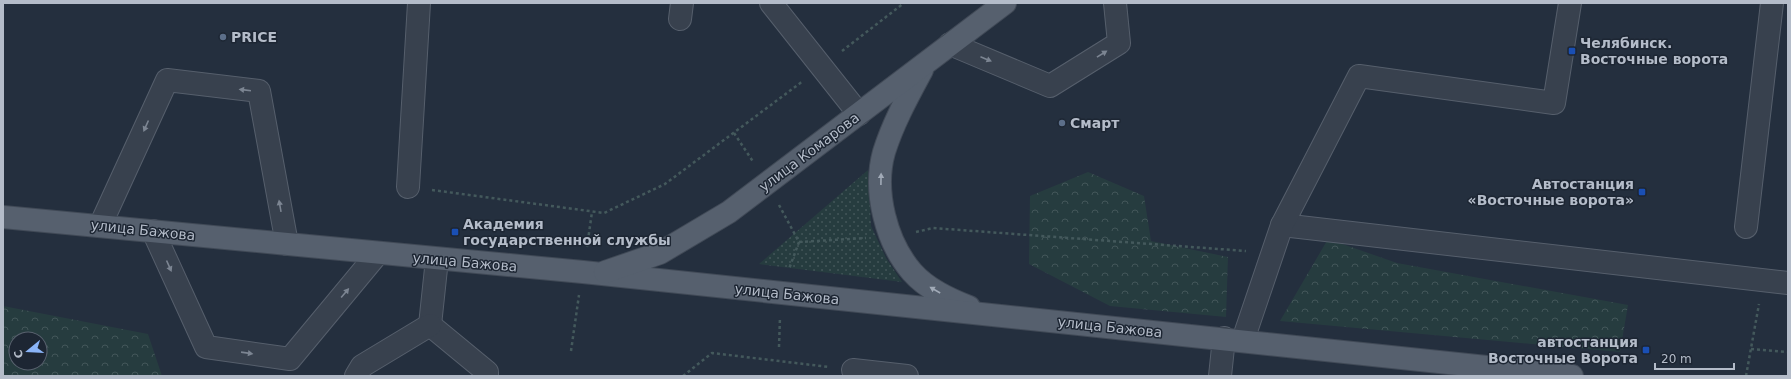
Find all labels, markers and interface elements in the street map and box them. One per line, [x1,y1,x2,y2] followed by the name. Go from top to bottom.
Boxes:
[231,29,277,45] place label: PRICE
[218,32,228,42] marker: PRICE
[1580,35,1728,67] place label: Челябинск. Восточные ворота
[1567,46,1577,56] marker: Челябинск. Восточные ворота
[1097,50,1107,58] one-way arrow
[981,57,993,63] one-way arrow
[239,86,251,93] one-way arrow
[756,109,862,195] street label: улица Комарова
[1070,115,1120,131] place label: Смарт
[1057,118,1067,128] marker: Смарт
[143,120,149,132] one-way arrow
[878,172,884,185] one-way arrow
[1468,176,1634,208] place label: Автостанция «Восточные ворота»
[1637,187,1647,197] marker: Автостанция «Восточные ворота»
[276,200,282,212] one-way arrow
[463,216,671,248] place label: Академия государственной службы
[90,217,196,243] street label: улица Бажова
[450,227,460,237] marker: Академия государственной службы
[412,249,518,275] street label: улица Бажова
[166,261,172,272] one-way arrow
[734,281,840,307] street label: улица Бажова
[341,287,350,298] one-way arrow
[929,287,941,294] one-way arrow
[1057,314,1163,340] street label: улица Бажова
[8,331,48,371] north arrow
[1488,334,1638,366] place label: автостанция Восточные Ворота
[1641,345,1651,355] marker: автостанция Восточные Ворота
[1655,345,1734,371] scale bar
[12,348,26,360] text: С
[241,350,253,356] one-way arrow
[1661,352,1692,366] text: 20 m

